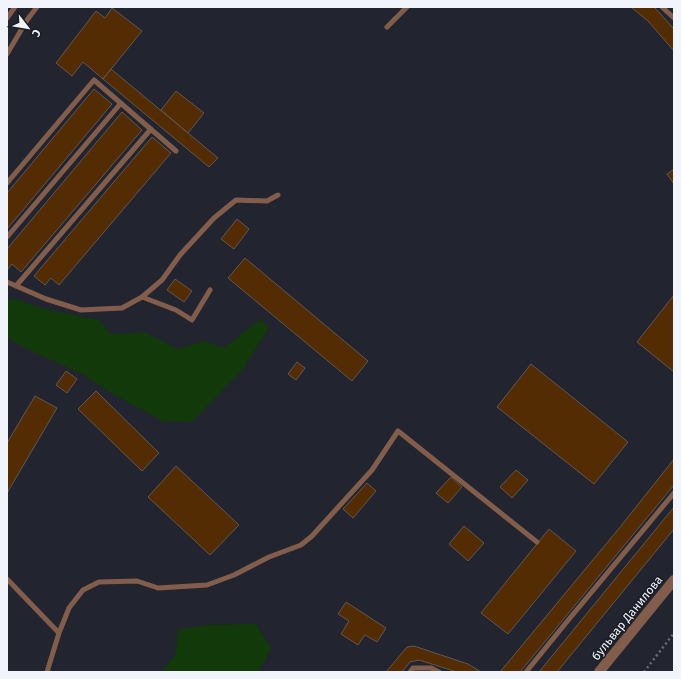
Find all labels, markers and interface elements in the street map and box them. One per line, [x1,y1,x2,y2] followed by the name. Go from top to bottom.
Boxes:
[8,8,48,48] north arrow
[29,27,43,40] text: С
[589,573,665,663] street label: бульвар Данилова

